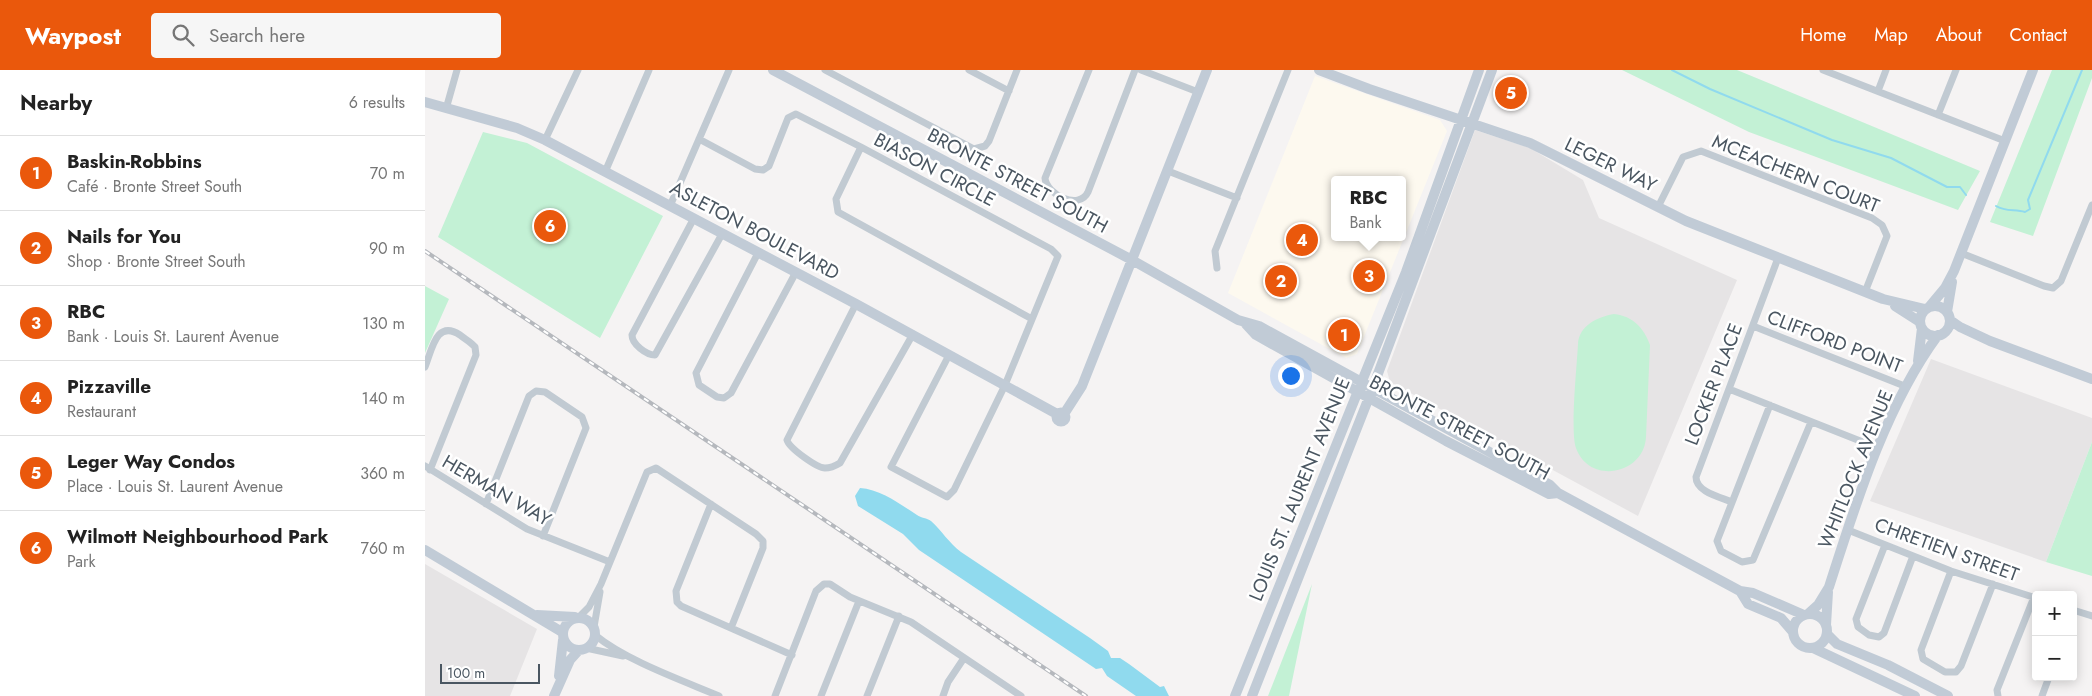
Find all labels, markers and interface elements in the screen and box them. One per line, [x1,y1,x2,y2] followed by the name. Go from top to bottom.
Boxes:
[151,13,501,58] search box
[25,18,121,53] text: Waypost
[169,21,197,49] icon: search
[209,22,305,49] text: Search here
[1800,22,1846,48] text: Home
[1874,22,1908,48] text: Map
[1936,22,1981,48] text: About
[2009,22,2067,48] text: Contact
[1495,74,1527,112] pin: 5
[20,88,92,118] text: Nearby
[349,91,405,114] text: 6 results
[923,121,1113,240] street label: BRONTE STREET SOUTH
[869,126,1000,213] street label: BIASON CIRCLE
[1708,128,1884,219] street label: MCEACHERN COURT
[1560,131,1662,198] street label: LEGER WAY
[67,148,202,175] text: Baskin-Robbins
[32,162,40,185] text: 1
[370,162,405,185] text: 70 m
[665,174,844,287] street label: ASLETON BOULEVARD
[67,175,242,198] text: Café · Bronte Street South
[1331,176,1406,241] popup
[1349,184,1388,211] text: RBC
[534,207,566,245] pin: 6
[1349,211,1381,234] text: Bank
[1286,221,1318,259] pin: 4
[67,223,181,250] text: Nails for You
[31,237,41,260] text: 2
[369,237,405,260] text: 90 m
[67,250,246,273] text: Shop · Bronte Street South
[1353,257,1385,295] pin: 3
[1265,262,1297,300] pin: 2
[67,298,105,325] text: RBC
[1763,303,1907,380] street label: CLIFFORD POINT
[31,312,41,335] text: 3
[362,312,405,335] text: 130 m
[1328,316,1360,354] pin: 1
[1678,319,1749,449] street label: LOCKER PLACE
[67,325,279,348] text: Bank · Louis St. Laurent Avenue
[1278,363,1304,389] your location
[1365,368,1555,487] street label: BRONTE STREET SOUTH
[67,373,151,400] text: Pizzaville
[1242,373,1357,605] street label: LOUIS ST. LAURENT AVENUE
[1811,386,1900,553] street label: WHITLOCK AVENUE
[30,387,42,410] text: 4
[362,387,405,410] text: 140 m
[67,400,136,423] text: Restaurant
[67,448,235,475] text: Leger Way Condos
[437,448,557,533] street label: HERMAN WAY
[31,462,41,485] text: 5
[360,462,405,485] text: 360 m
[67,475,283,498] text: Place · Louis St. Laurent Avenue
[1871,511,2023,588] street label: CHRETIEN STREET
[67,523,328,550] text: Wilmott Neighbourhood Park
[31,537,41,560] text: 6
[361,537,405,560] text: 760 m
[67,550,96,573] text: Park
[2032,591,2077,681] map controls
[2032,591,2077,636] button: +
[2032,636,2077,681] button: −
[440,661,540,684] scale bar
[447,663,485,683] text: 100 m

